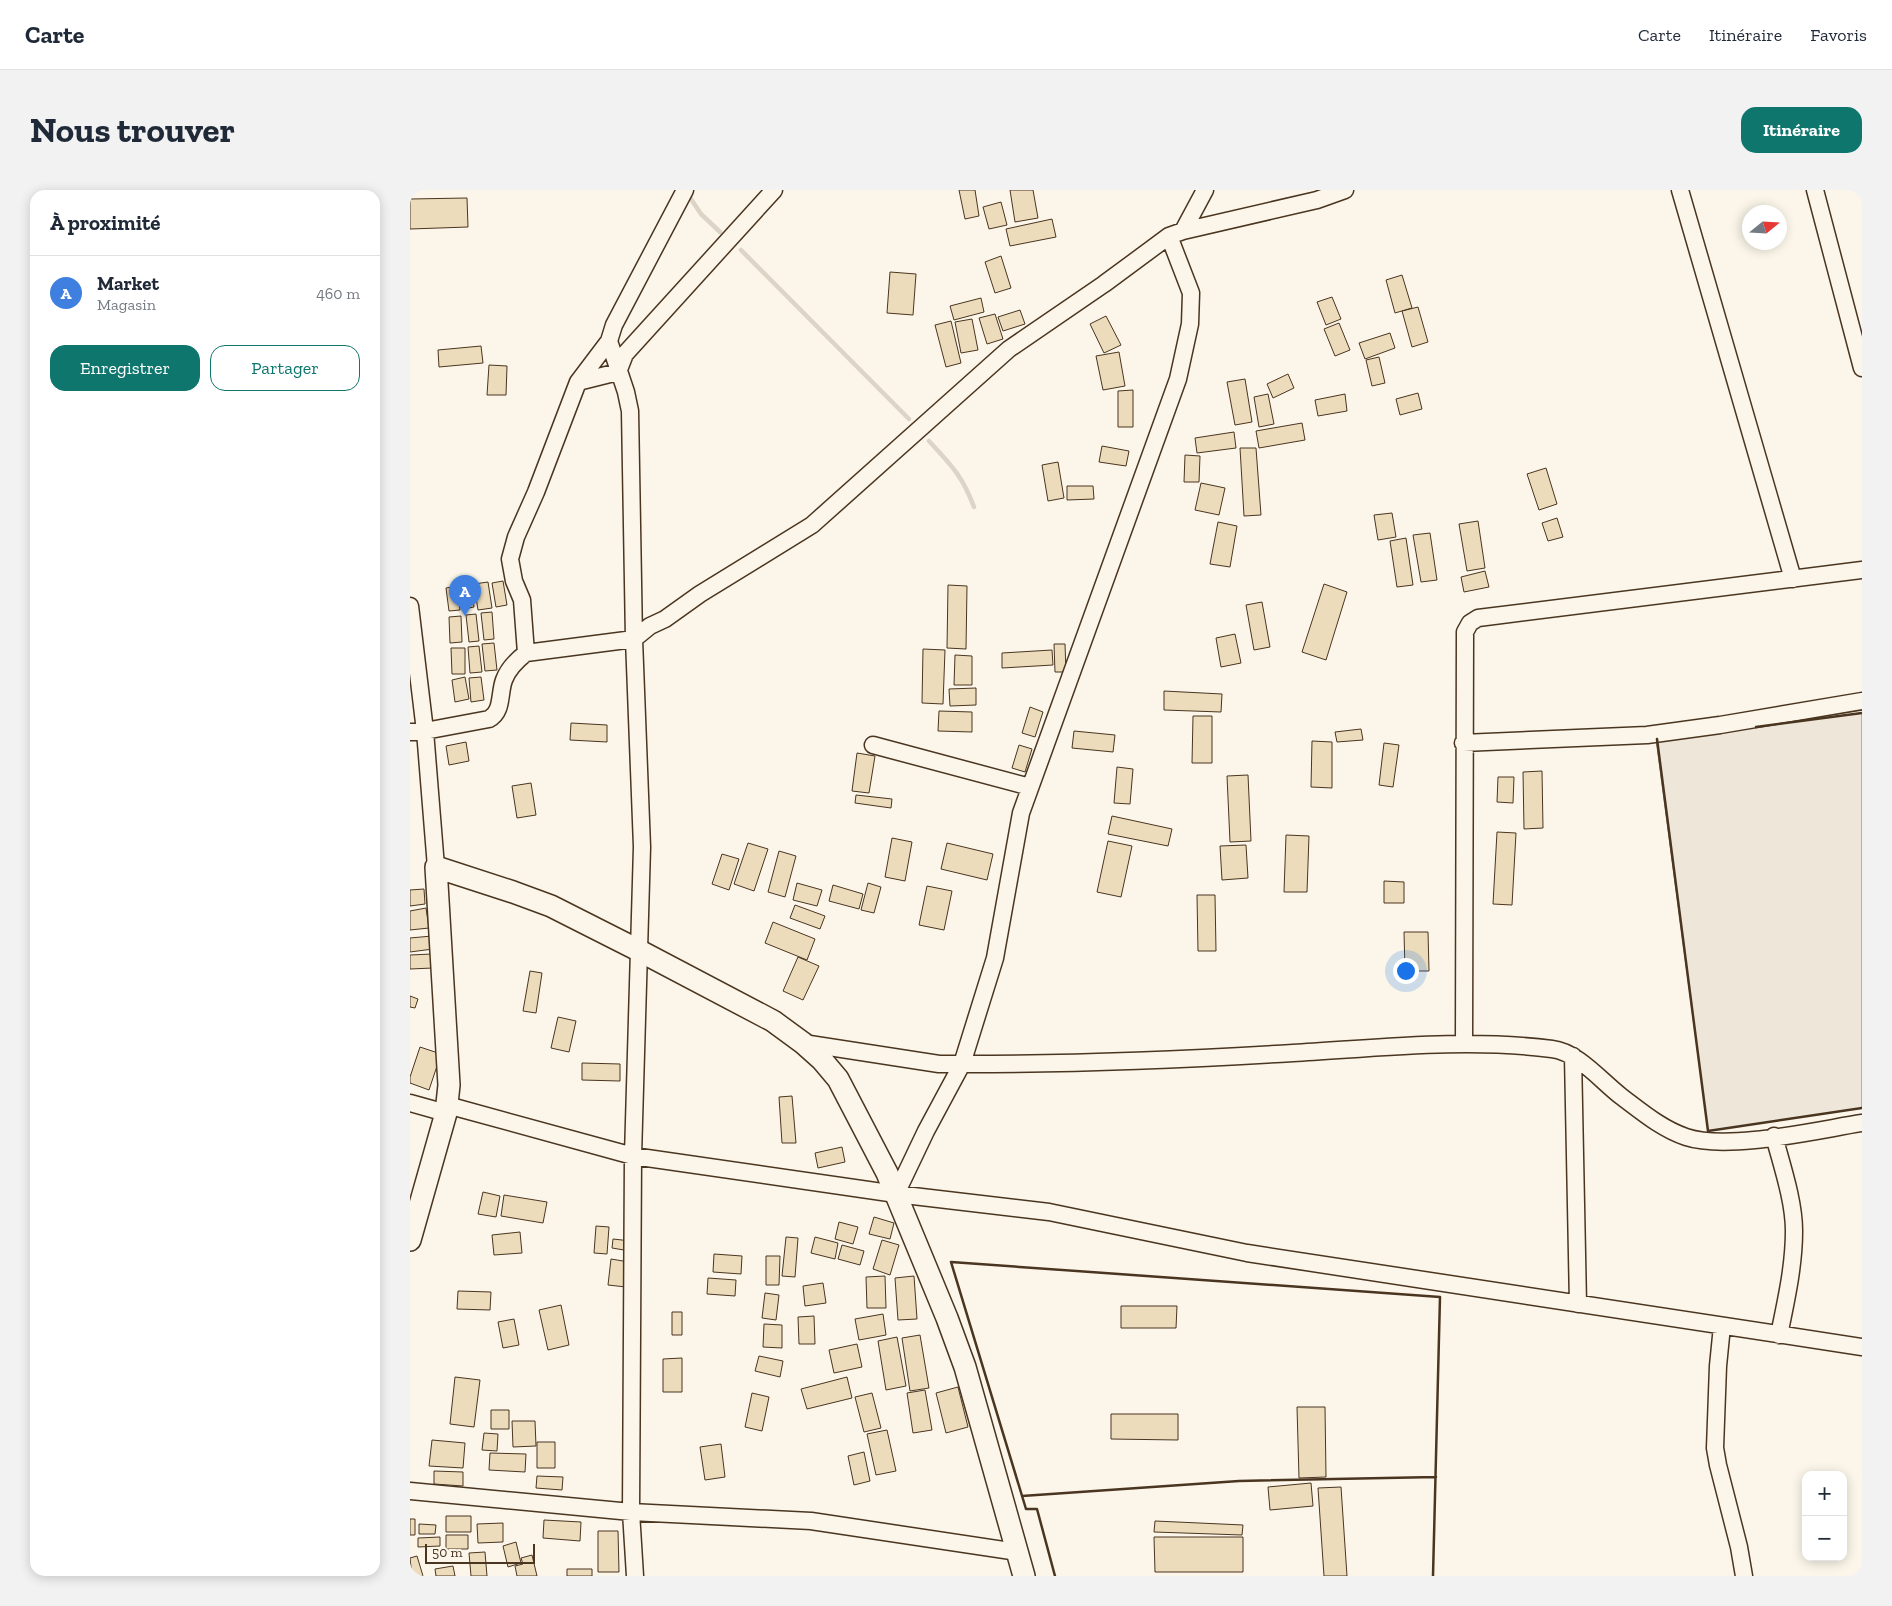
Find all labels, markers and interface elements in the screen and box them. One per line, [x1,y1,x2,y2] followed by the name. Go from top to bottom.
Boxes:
[25,20,84,49] text: Carte
[1638,24,1681,46] text: Carte
[1709,24,1782,46] text: Itinéraire
[1810,24,1867,46] text: Favoris
[1741,107,1862,153] button: Itinéraire
[30,109,235,151] text: Nous trouver
[1742,205,1787,250] north arrow
[50,210,160,235] text: À proximité
[97,272,159,295] text: Market
[61,284,72,303] text: A
[316,284,360,303] text: 460 m
[97,295,156,314] text: Magasin
[50,345,200,391] button: Enregistrer
[210,345,360,391] button: Partager
[449,575,481,616] pin: A
[1393,958,1419,984] your location
[1802,1471,1847,1561] map controls
[1802,1471,1847,1516] button: +
[1802,1516,1847,1561] button: −
[425,1541,535,1564] scale bar
[432,1544,463,1561] text: 50 m

